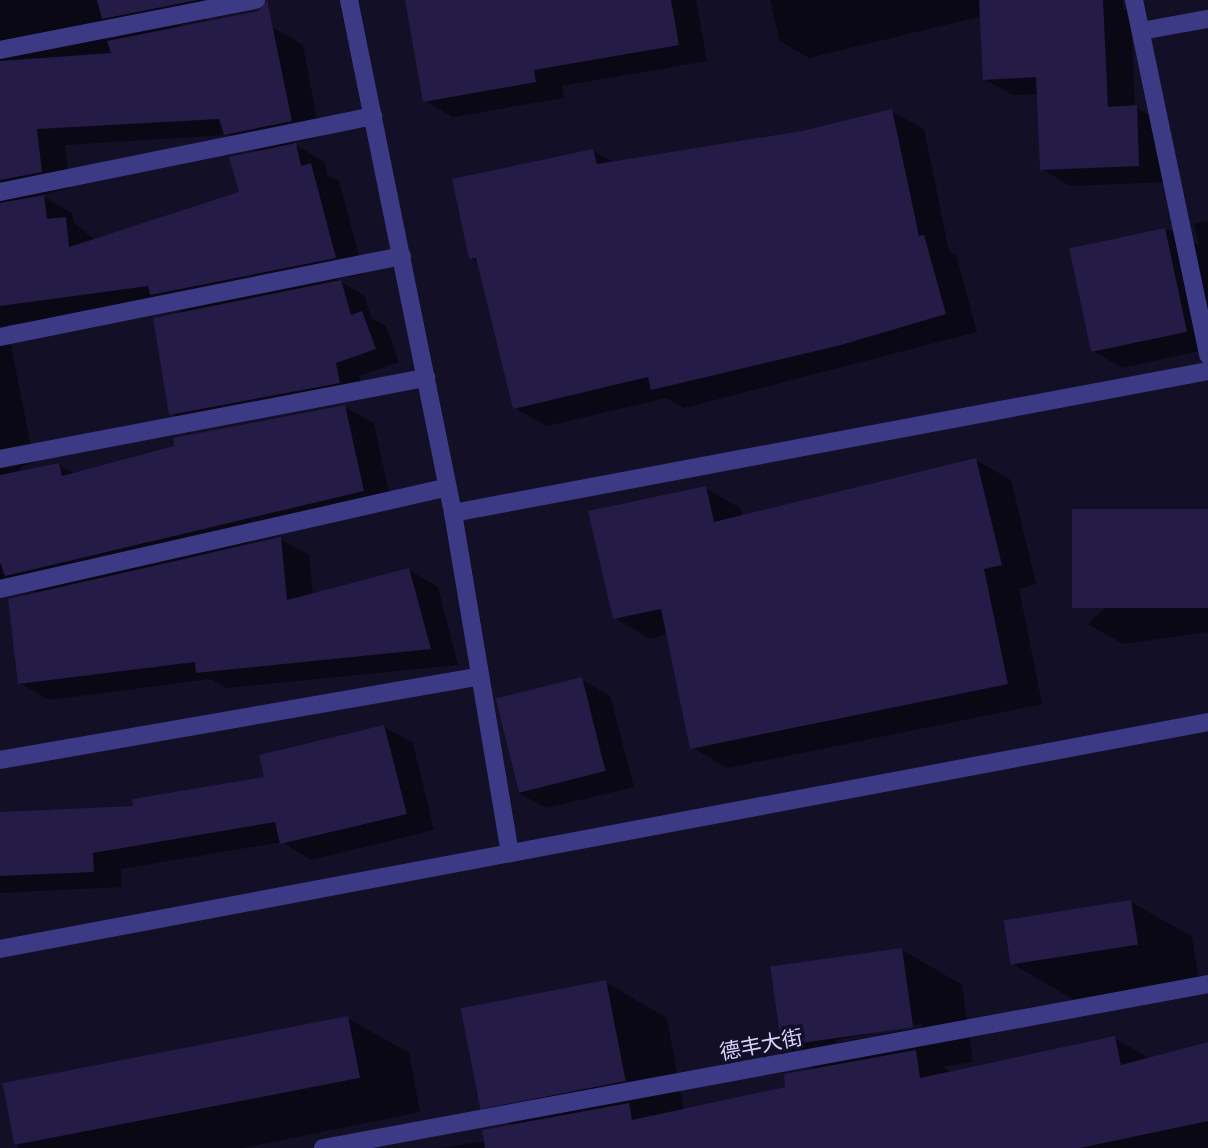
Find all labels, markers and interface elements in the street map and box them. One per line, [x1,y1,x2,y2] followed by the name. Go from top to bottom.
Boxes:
[717,1024,805,1064] street label: 德丰大街

